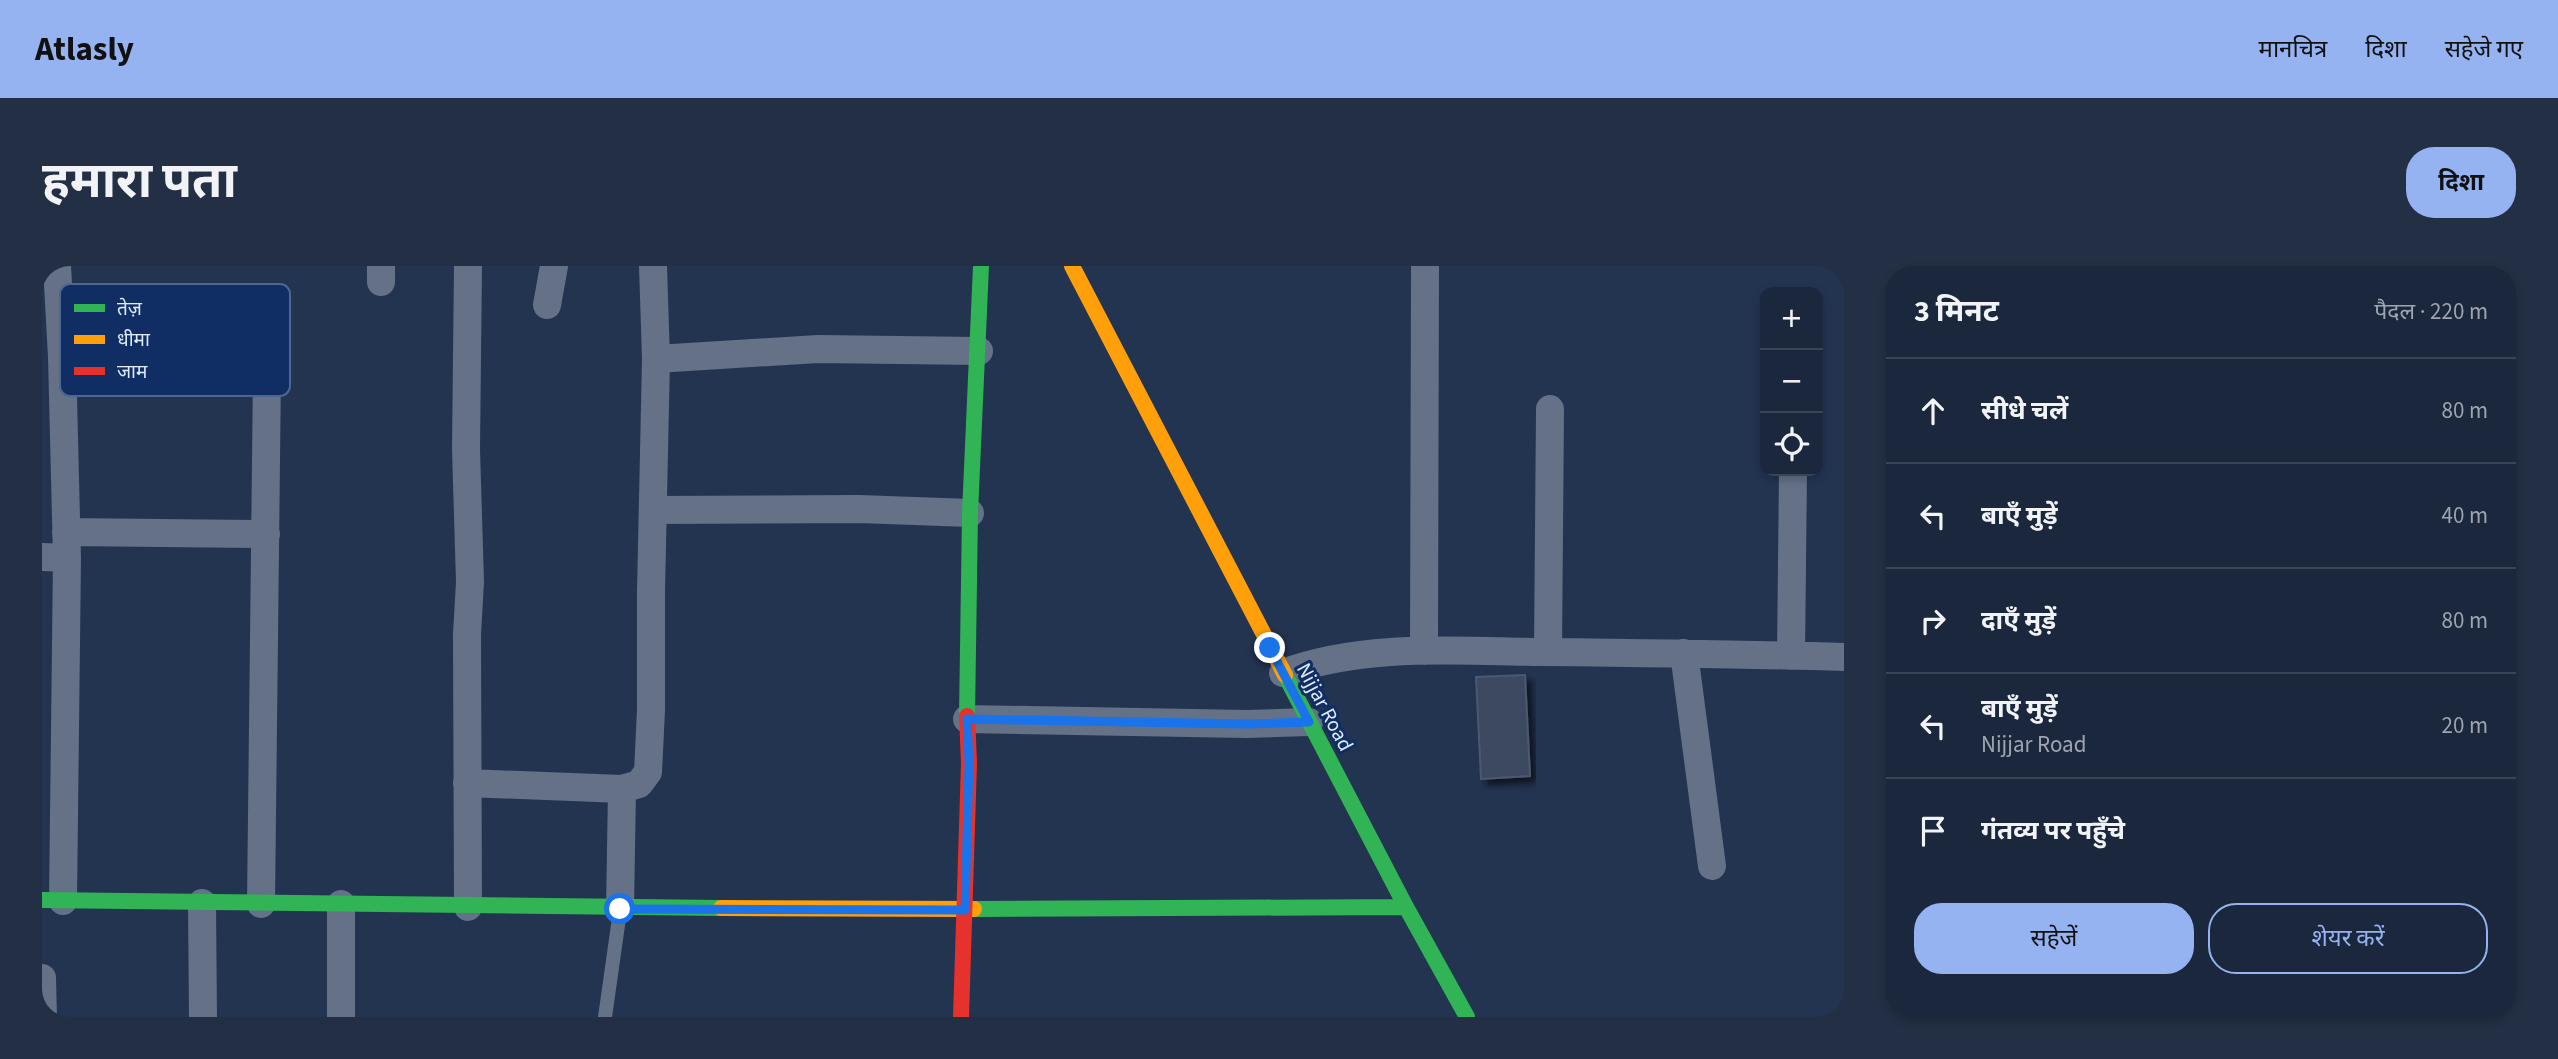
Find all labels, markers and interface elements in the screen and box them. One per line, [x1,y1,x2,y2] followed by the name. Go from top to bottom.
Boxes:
[35,26,134,73] text: Atlasly
[2259,32,2327,67] text: मानचित्र
[2365,32,2407,67] text: दिशा
[2445,32,2523,67] text: सहेजे गए
[42,147,237,217] text: हमारा पता
[2406,147,2516,218] button: दिशा
[60,284,290,396] legend
[1760,287,1823,476] map controls
[1760,287,1823,350] button: +
[1914,290,1999,333] text: 3 मिनट
[2374,295,2488,328] text: पैदल · 220 m
[117,296,143,323] text: तेज़
[117,327,151,354] text: धीमा
[1760,350,1823,413] button: −
[117,359,148,386] text: जाम
[1914,392,1952,430] icon: ahead
[1981,392,2068,429] text: सीधे चलें
[2441,394,2488,427] text: 80 m
[1760,413,1823,476] button: locate
[1914,497,1952,535] icon: left
[1981,497,2058,534] text: बाएँ मुड़ें
[2441,499,2488,532] text: 40 m
[1914,602,1952,640] icon: right
[1981,602,2056,639] text: दाएँ मुड़ें
[2441,604,2488,637] text: 80 m
[1254,632,1285,663] route end
[1289,657,1361,757] street label: Nijjar Road
[1981,690,2058,727] text: बाएँ मुड़ें
[1914,707,1952,745] icon: left
[2441,709,2488,742] text: 20 m
[1981,728,2086,761] text: Nijjar Road
[1914,812,1952,850] icon: arrive
[1981,812,2125,849] text: गंतव्य पर पहुँचे
[604,893,635,924] route start
[1914,903,2194,974] button: सहेजें
[2208,903,2488,974] button: शेयर करें

